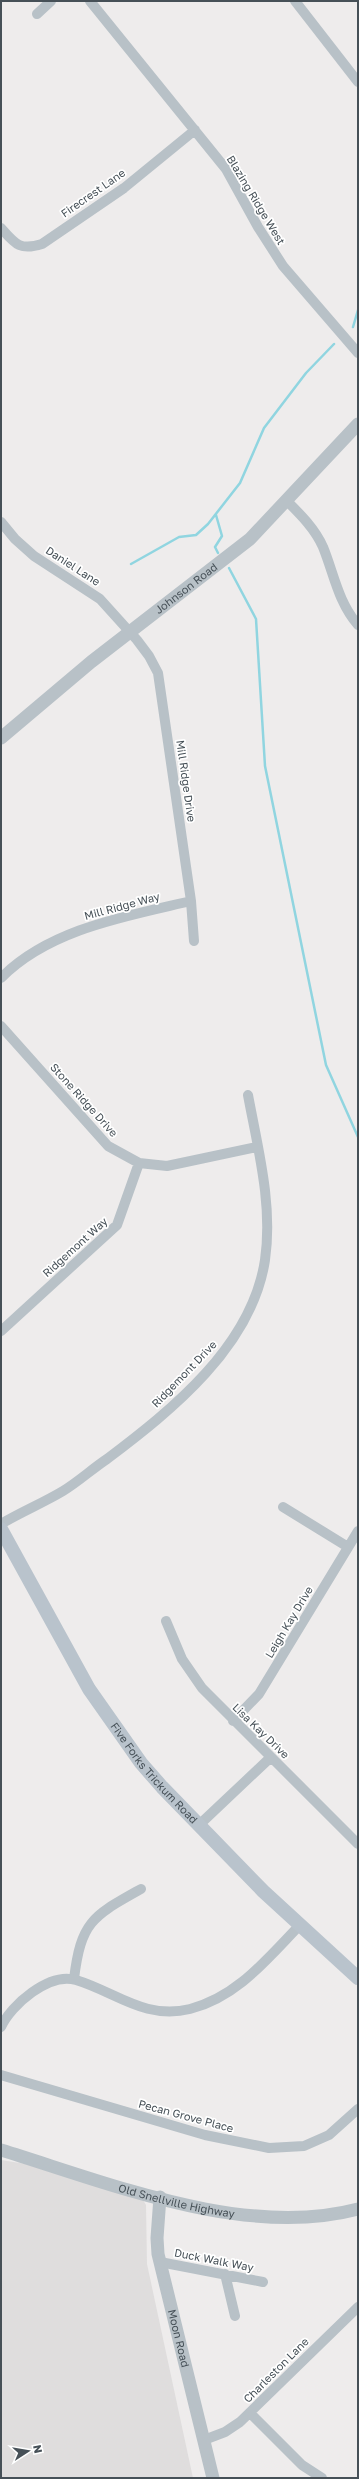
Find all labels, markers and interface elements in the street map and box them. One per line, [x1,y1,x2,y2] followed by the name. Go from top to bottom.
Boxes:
[225,153,288,247] street label: Blazing Ridge West
[58,166,127,220] street label: Firecrest Lane
[44,543,103,588] street label: Daniel Lane
[152,560,219,616] street label: Johnson Road
[174,739,199,823] street label: Mill Ridge Drive
[83,889,161,922] street label: Mill Ridge Way
[48,1060,121,1139] street label: Stone Ridge Drive
[40,1214,110,1279] street label: Ridgemont Way
[148,1338,219,1410] street label: Ridgemont Drive
[262,1583,315,1660] street label: Leigh Kay Drive
[230,1700,292,1761] street label: Lisa Kay Drive
[108,1720,201,1826] street label: Five Forks Trickum Road
[137,2097,235,2134] street label: Pecan Grove Place
[117,2181,236,2220] street label: Old Snellville Highway
[173,2245,255,2274] street label: Duck Walk Way
[166,2308,193,2369] street label: Moon Road
[240,2334,311,2405] street label: Charleston Lane
[8,2431,48,2471] north arrow
[31,2443,45,2454] text: N

